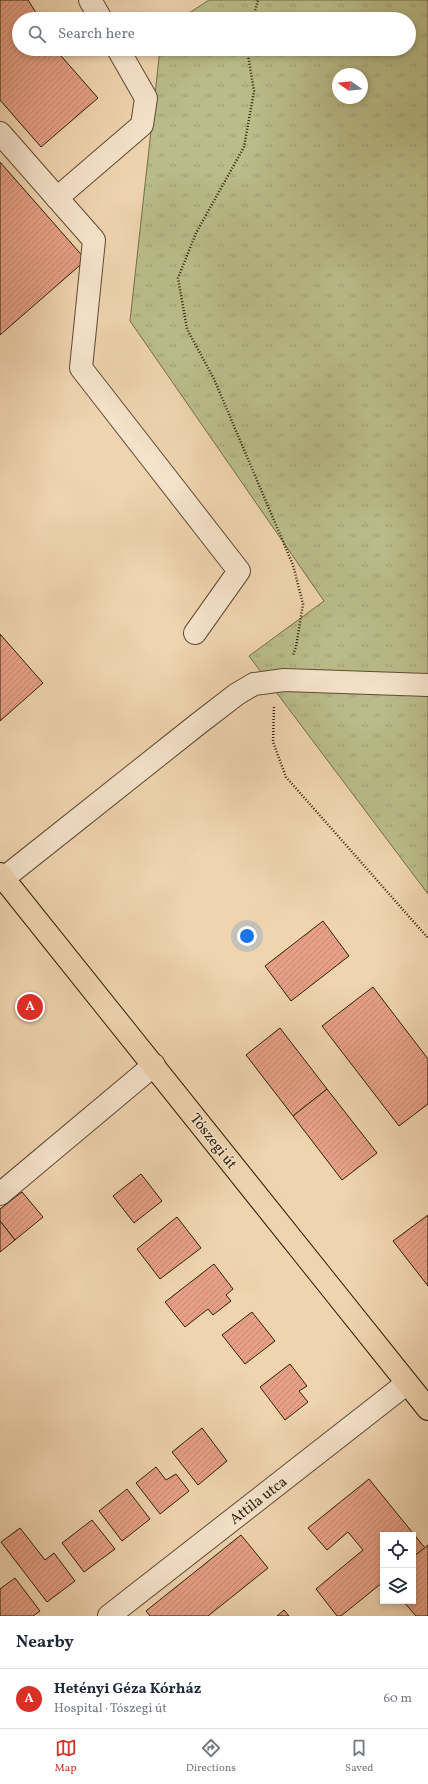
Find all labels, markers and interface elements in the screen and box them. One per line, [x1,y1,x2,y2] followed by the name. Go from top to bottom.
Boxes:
[12,12,416,56] search box
[26,23,48,45] icon: search
[58,24,135,45] text: Search here
[332,68,368,104] north arrow
[237,926,257,946] your location
[17,992,43,1022] pin: A
[184,1110,241,1174] street label: Tószegi út
[226,1472,292,1530] street label: Attila utca
[380,1532,416,1604] map controls
[380,1532,416,1568] button: locate
[380,1568,416,1604] button: layers
[16,1631,74,1654] text: Nearby
[54,1679,201,1700] text: Hetényi Géza Kórház
[24,1690,34,1708] text: A
[384,1690,412,1708] text: 60 m
[54,1700,167,1718] text: Hospital · Tószegi út
[55,1737,77,1776] tab: Map
[186,1737,236,1776] tab: Directions
[345,1737,373,1776] tab: Saved

